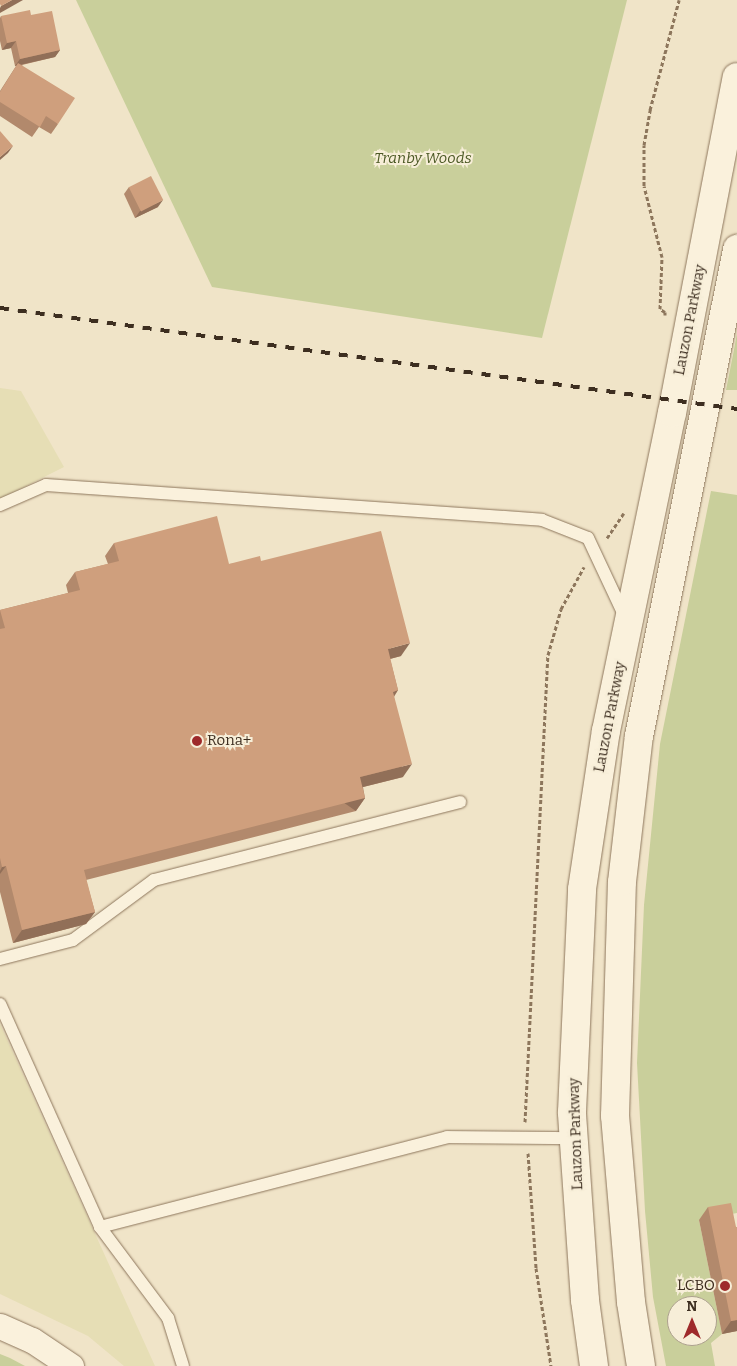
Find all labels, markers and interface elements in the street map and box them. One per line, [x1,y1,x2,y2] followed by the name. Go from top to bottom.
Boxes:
[374,150,472,168] park label: Tranby Woods
[670,263,710,377] street label: Lauzon Parkway
[590,660,630,774] street label: Lauzon Parkway
[207,732,251,750] place label: Rona+
[191,735,203,747] marker: Rona+
[565,1077,587,1191] street label: Lauzon Parkway
[677,1277,715,1295] place label: LCBO
[719,1280,731,1292] marker: LCBO
[667,1296,717,1346] north arrow
[687,1298,697,1315] text: N

